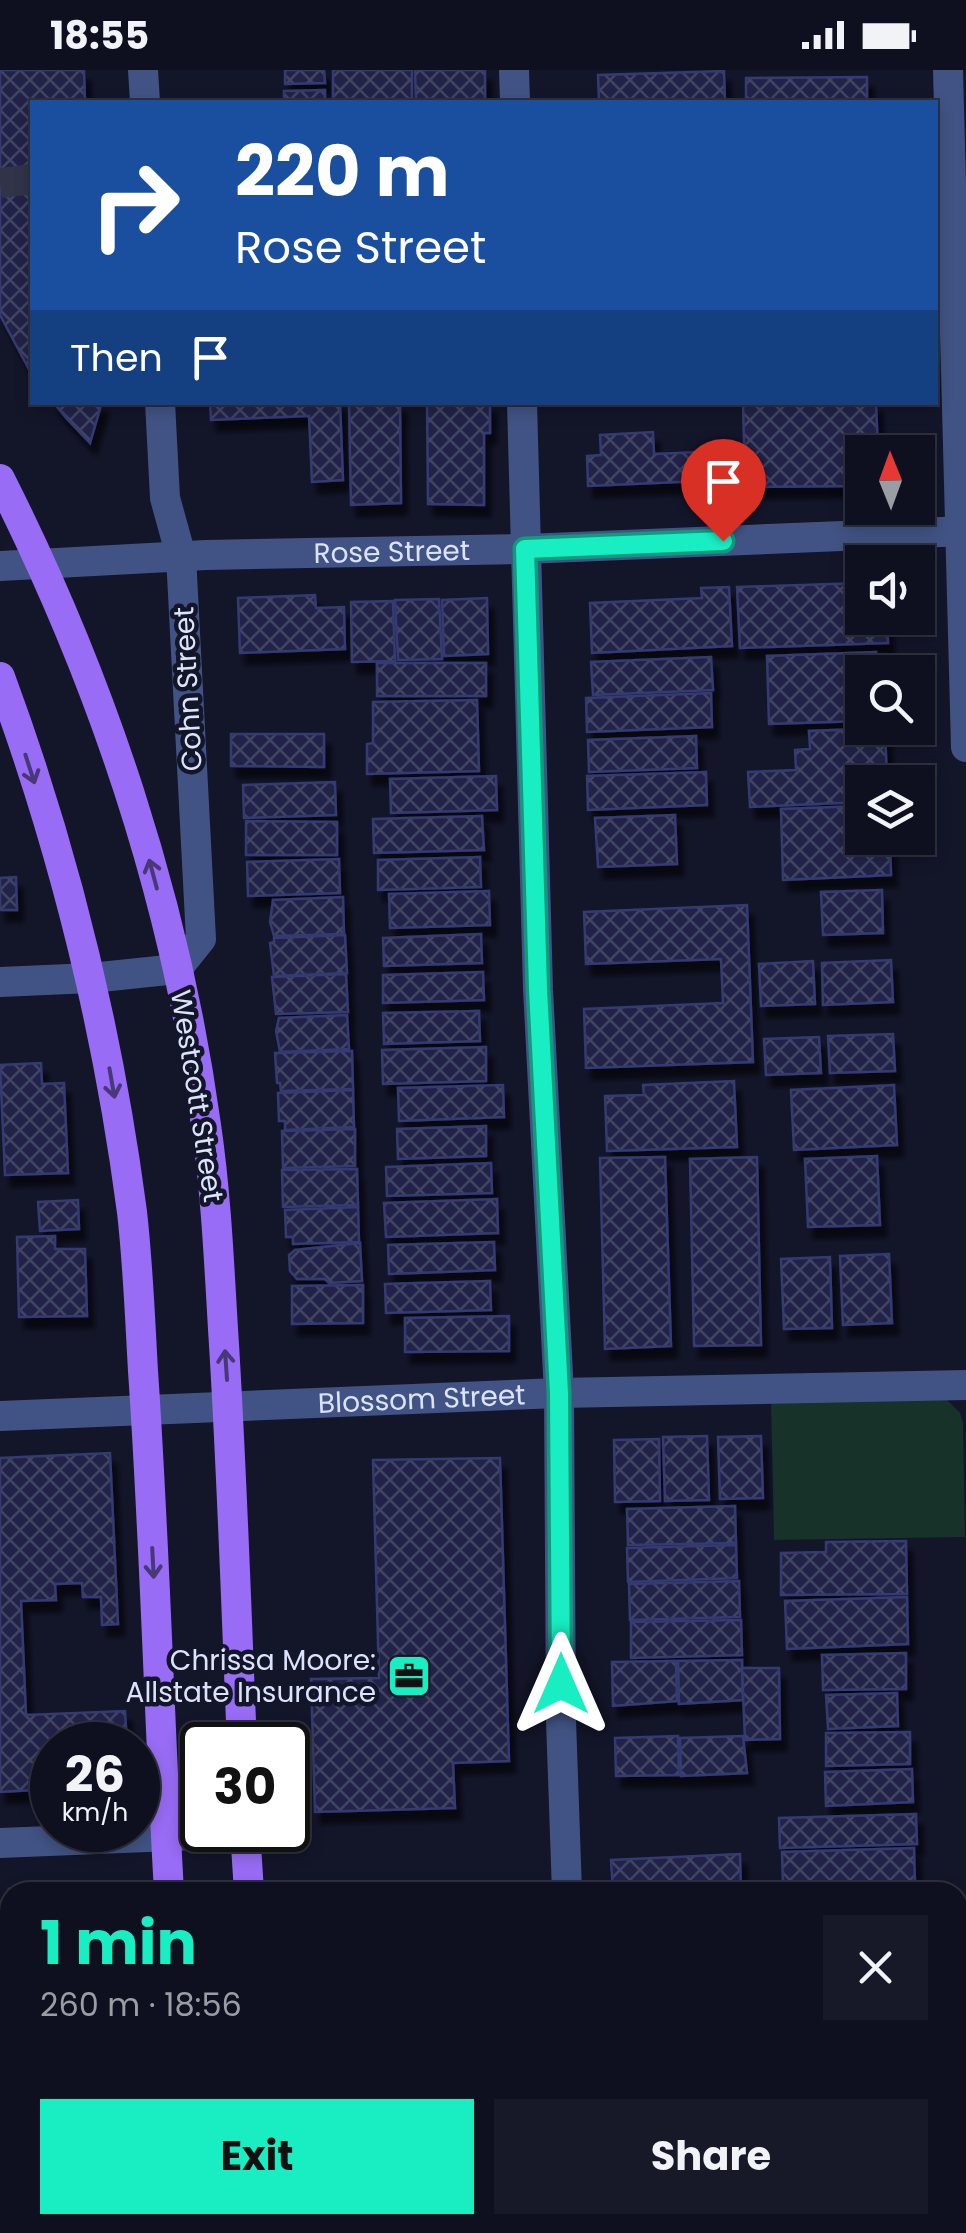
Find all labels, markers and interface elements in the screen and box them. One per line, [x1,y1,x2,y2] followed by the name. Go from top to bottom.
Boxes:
[50,9,149,62] text: 18:55
[235,122,450,221] text: 220 m
[70,140,200,270] icon: right
[235,216,486,279] text: Rose Street
[183,330,238,385] icon: arrive
[70,331,163,384] text: Then
[845,435,935,525] north arrow
[845,435,935,855] map controls
[681,439,766,542] pin
[696,454,751,509] icon: arrive
[313,531,470,572] street label: Rose Street
[845,545,935,635] button: sound
[164,606,212,772] street label: Cohn Street
[845,655,935,745] button: search
[22,753,40,785] one-way arrow
[845,765,935,855] button: layers
[143,859,162,890] one-way arrow
[161,987,233,1205] street label: Westcott Street
[103,1067,122,1099] one-way arrow
[216,1349,235,1382] one-way arrow
[317,1375,526,1422] street label: Blossom Street
[144,1547,163,1579] one-way arrow
[509,1632,613,1736] position arrow
[126,1641,376,1712] place label: Chrissa Moore: Allstate Insurance
[386,1653,432,1699] office icon: Chrissa Moore: Allstate Insurance
[180,1722,310,1852] speed limit sign: 30
[65,1739,125,1810] text: 26
[62,1795,128,1830] text: km/h
[40,1901,197,1985] text: 1 min
[823,1915,928,2020] button: close
[40,1982,242,2027] text: 260 m · 18:56
[40,2099,474,2214] button: Exit
[494,2099,928,2214] button: Share

